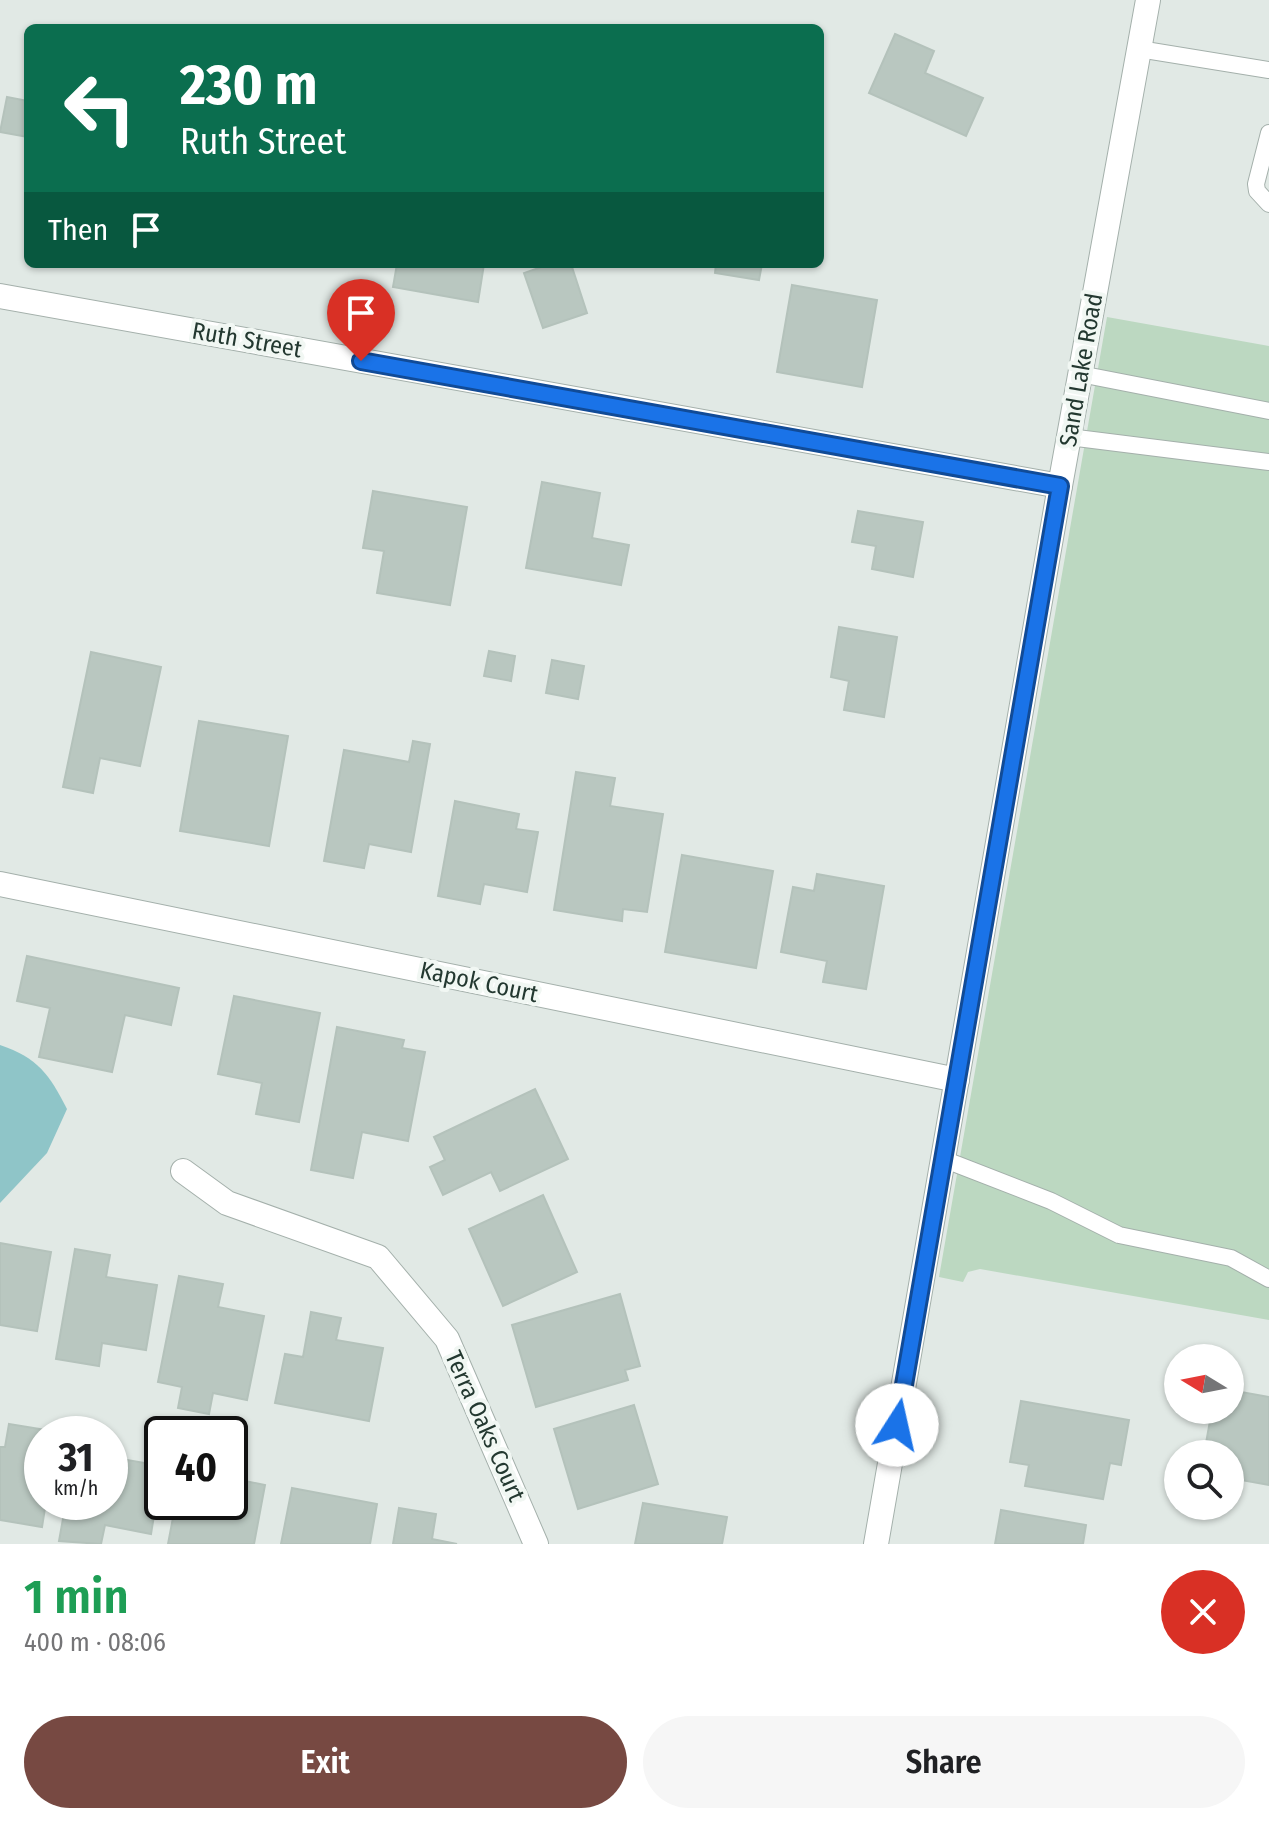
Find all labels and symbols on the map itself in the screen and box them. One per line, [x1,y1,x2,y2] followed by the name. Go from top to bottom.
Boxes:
[327,279,395,361] pin
[1054,291,1108,449] street label: Sand Lake Road
[190,317,304,363] street label: Ruth Street
[418,956,541,1008] street label: Kapok Court
[1164,1344,1244,1424] north arrow
[439,1346,531,1506] street label: Terra Oaks Court
[855,1383,939,1467] position arrow
[144,1416,248,1520] speed limit sign: 40

